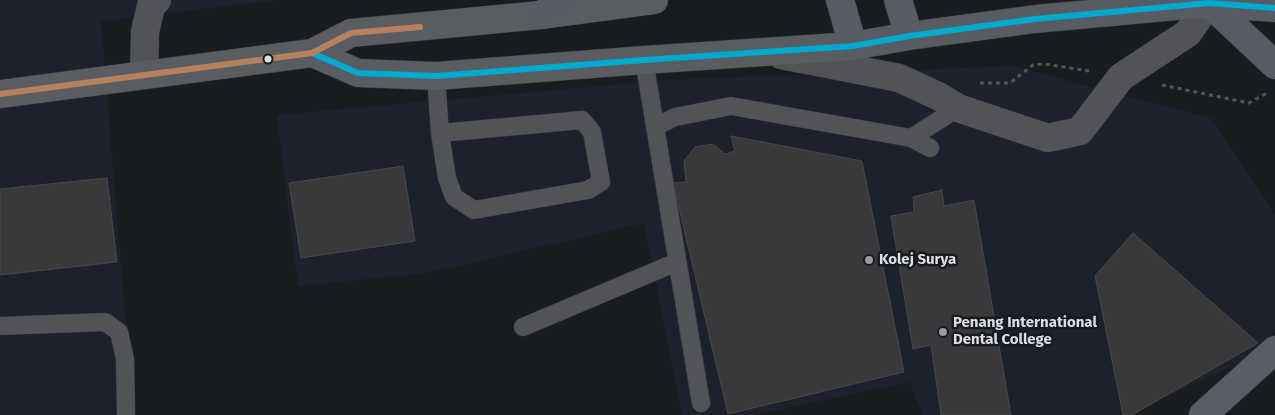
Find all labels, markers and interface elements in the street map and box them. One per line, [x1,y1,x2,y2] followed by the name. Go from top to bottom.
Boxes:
[263,54,273,64] unlabelled marker
[879,251,956,269] place label: Kolej Surya
[863,254,875,266] marker: Kolej Surya
[953,314,1097,349] place label: Penang International Dental College
[937,326,949,338] marker: Penang International Dental College

